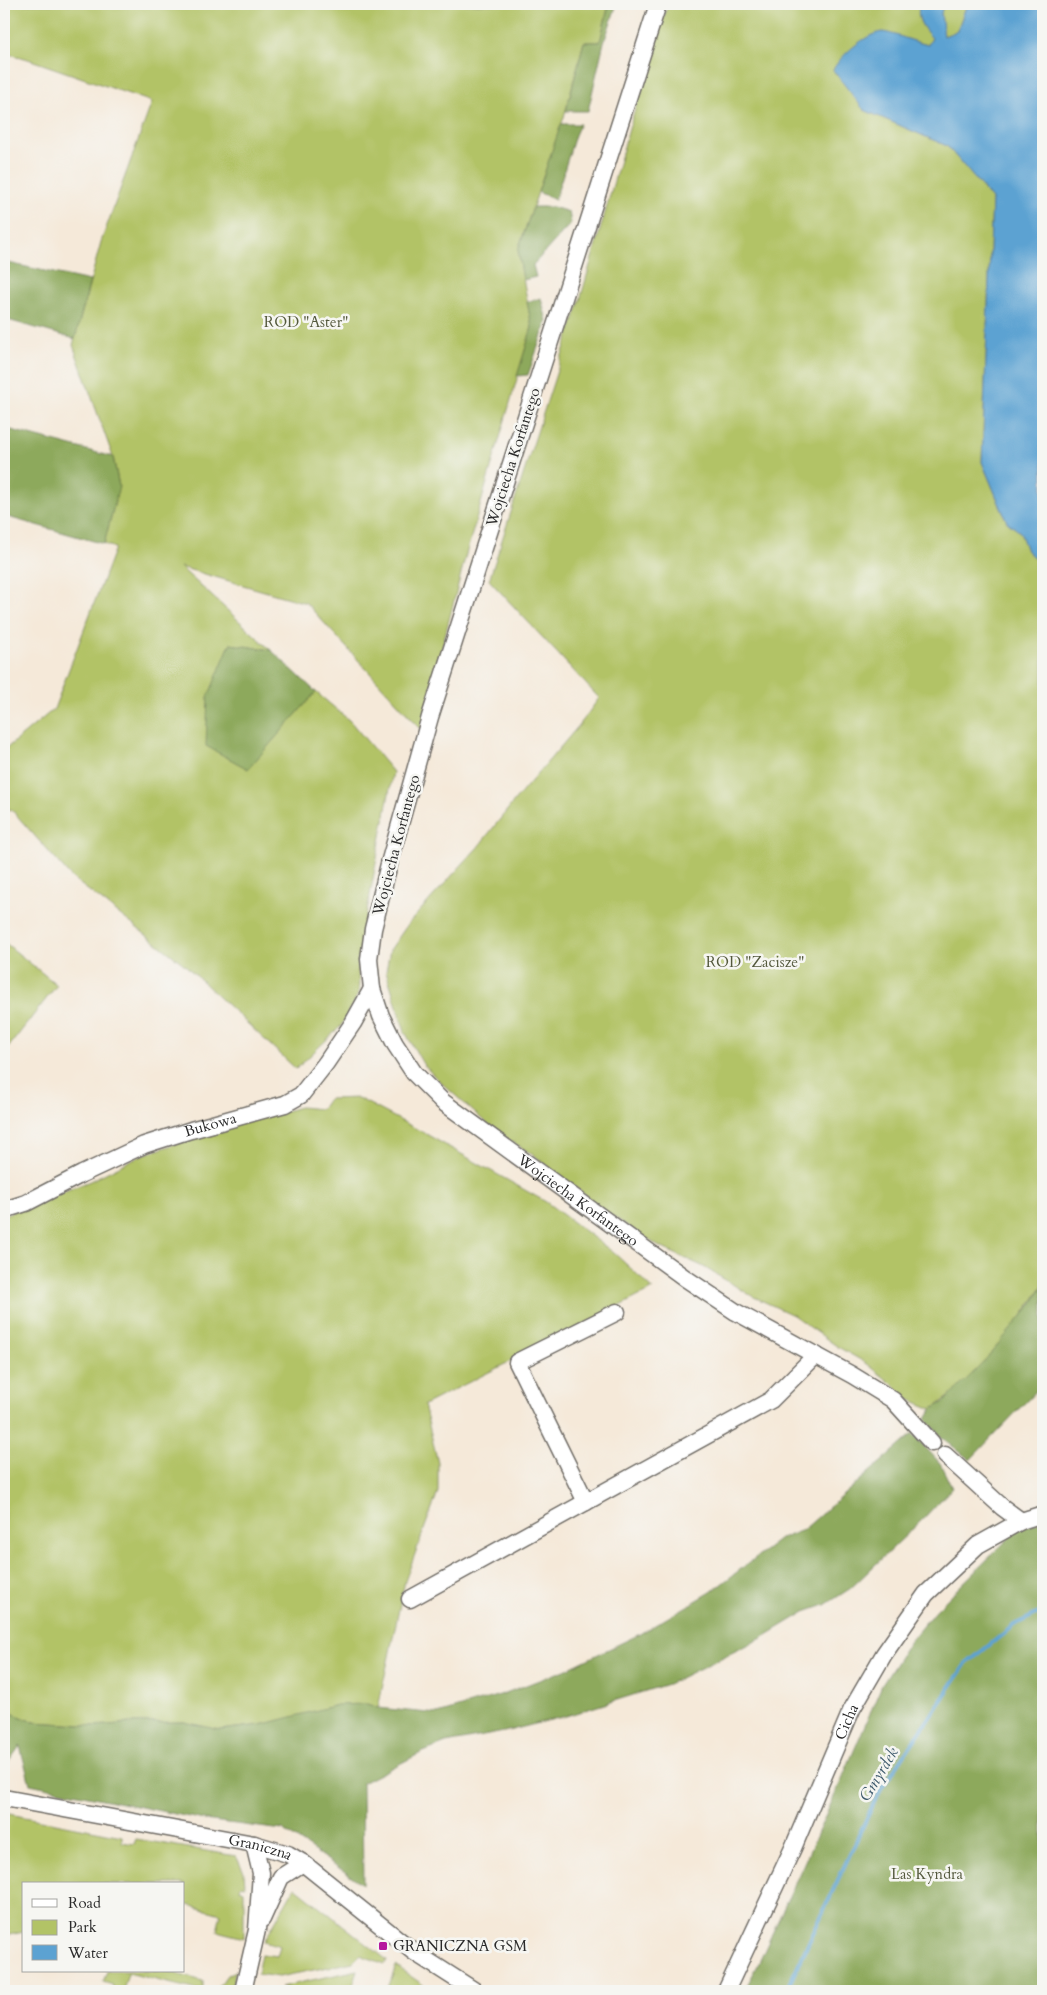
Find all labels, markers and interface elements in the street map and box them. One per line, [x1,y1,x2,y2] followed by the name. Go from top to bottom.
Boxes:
[264,312,348,332] park label: ROD "Aster"
[481,385,545,530] street label: Wojciecha Korfantego
[367,773,424,918] street label: Wojciecha Korfantego
[706,952,804,972] park label: ROD "Zacisze"
[182,1108,239,1141] street label: Bukowa
[513,1149,643,1251] street label: Wojciecha Korfantego
[830,1699,863,1743] street label: Cicha
[854,1743,904,1806] water label: Gmyrdek
[227,1830,297,1865] street label: Graniczna
[891,1864,964,1884] park label: Las Kyndra
[22,1882,185,1972] legend
[68,1893,101,1913] text: Road
[68,1917,97,1937] text: Park
[393,1936,527,1956] place label: GRANICZNA GSM
[377,1940,389,1952] marker: GRANICZNA GSM
[67,1943,109,1963] text: Water

